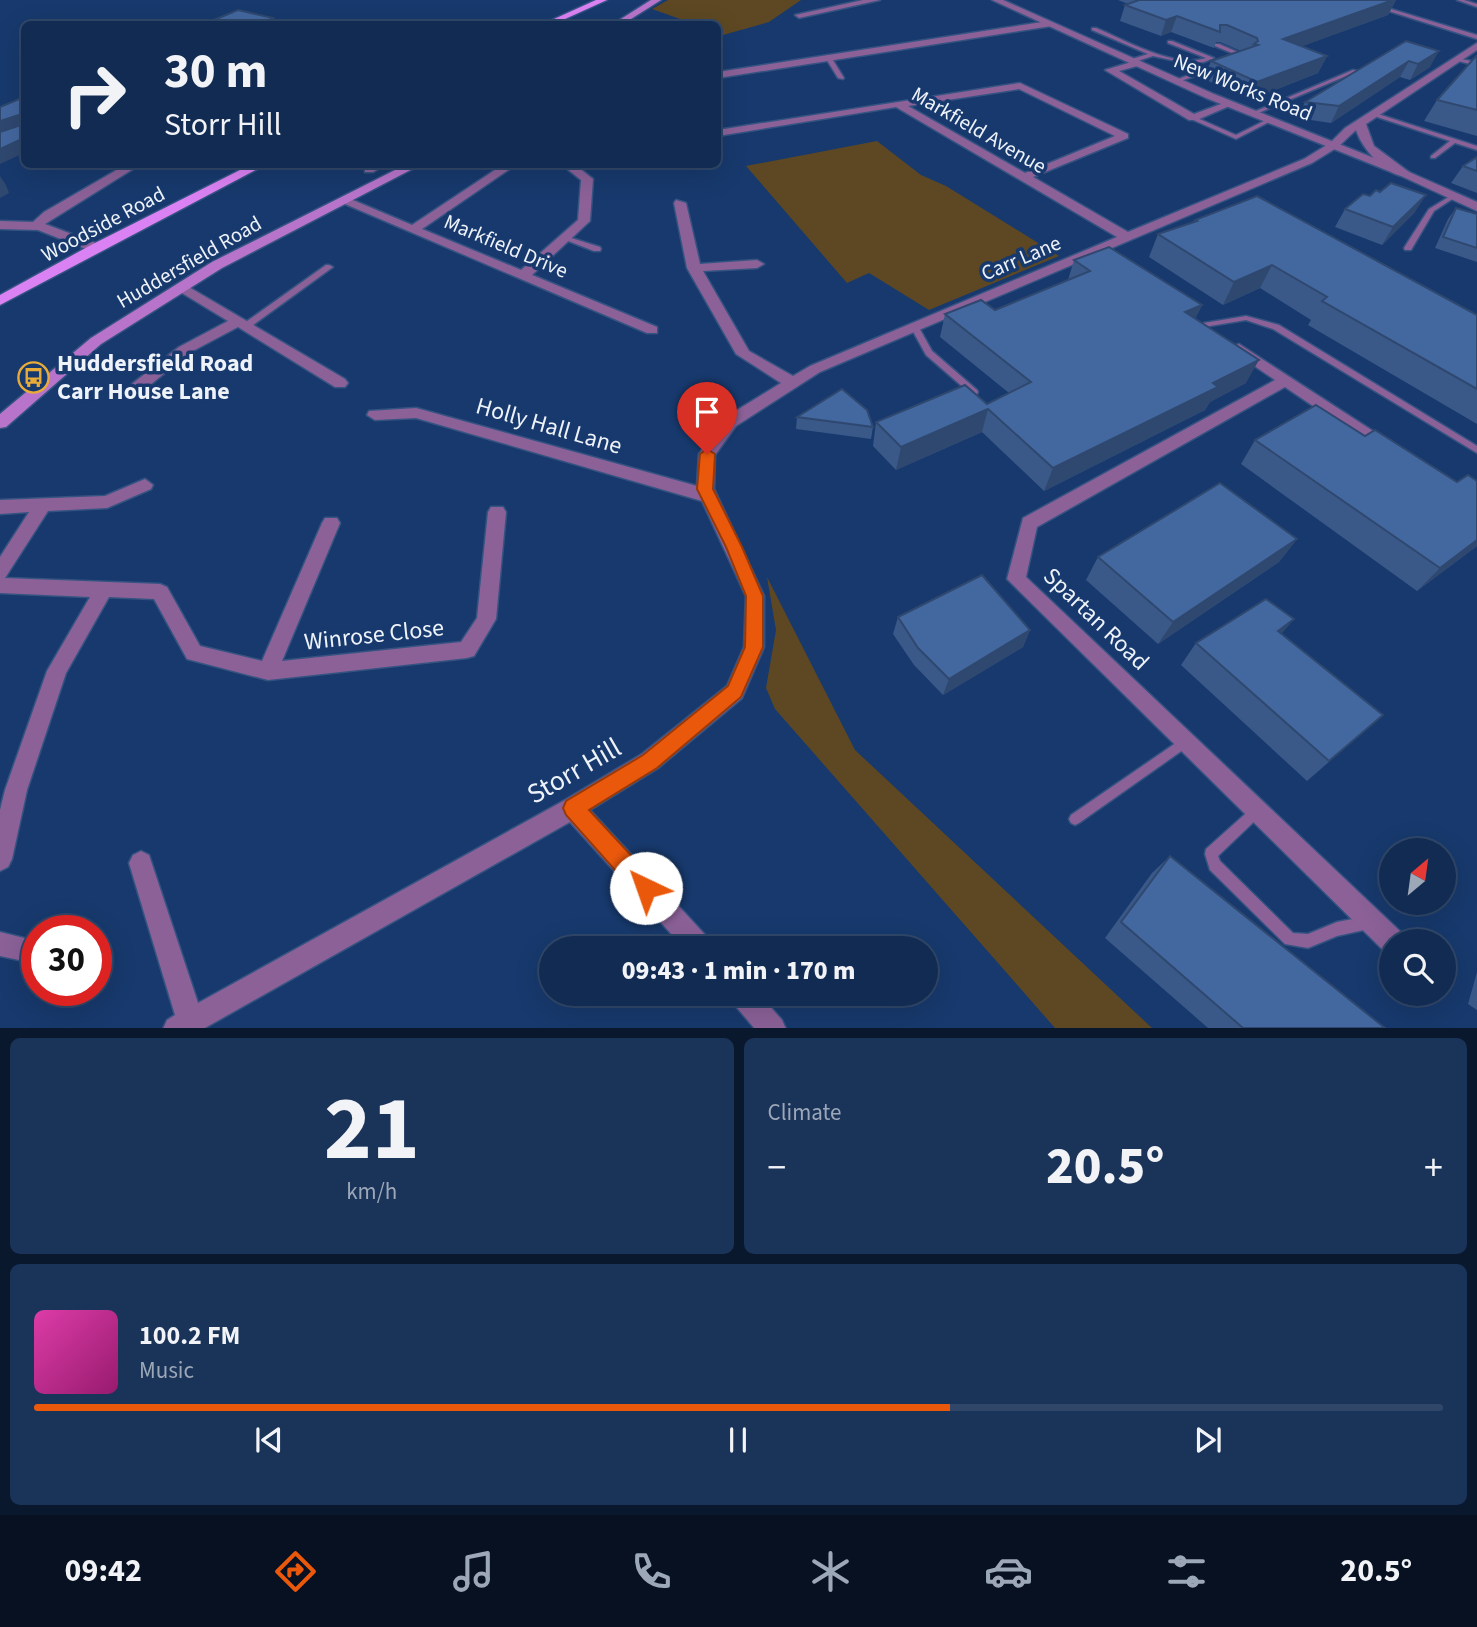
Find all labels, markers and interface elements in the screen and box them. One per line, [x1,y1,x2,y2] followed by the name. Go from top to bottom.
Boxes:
[164,37,268,107] text: 30 m
[1169,46,1317,128] street label: New Works Road
[49,49,140,140] icon: right
[906,79,1052,181] street label: Markfield Avenue
[164,102,282,148] text: Storr Hill
[36,179,170,269] street label: Woodside Road
[439,206,573,286] street label: Markfield Drive
[111,208,267,316] street label: Huddersfield Road
[976,228,1066,288] street label: Carr Lane
[57,346,253,409] place label: Huddersfield Road Carr House Lane
[17,360,51,394] bus stop icon: Huddersfield Road Carr House Lane
[677,382,737,454] pin
[472,388,626,464] street label: Holly Hall Lane
[688,393,726,431] icon: arrive
[1035,559,1157,679] street label: Spartan Road
[302,610,446,660] street label: Winrose Close
[519,728,629,814] street label: Storr Hill
[1379,838,1456,915] north arrow
[1379,838,1456,1006] map controls
[609,851,683,925] position arrow
[21,915,112,1006] speed limit sign: 30
[1379,929,1456,1006] button: search
[622,952,855,989] text: 09:43 · 1 min · 170 m
[324,1065,420,1194] text: 21
[768,1096,841,1129] text: Climate
[1046,1130,1165,1204] text: 20.5°
[768,1141,786,1195] text: −
[1424,1141,1443,1195] text: +
[346,1175,397,1208] text: km/h
[139,1317,240,1354] text: 100.2 FM
[139,1354,194,1387] text: Music
[250,1421,288,1459] icon: previous
[719,1421,757,1459] icon: pause
[1189,1421,1227,1459] icon: next
[271,1547,320,1596] icon: directions
[449,1547,498,1596] icon: music
[627,1547,676,1596] icon: phone
[806,1547,855,1596] icon: climate
[984,1547,1033,1596] icon: car
[1162,1547,1211,1596] icon: filters
[65,1548,142,1594] text: 09:42
[1340,1548,1412,1594] text: 20.5°

